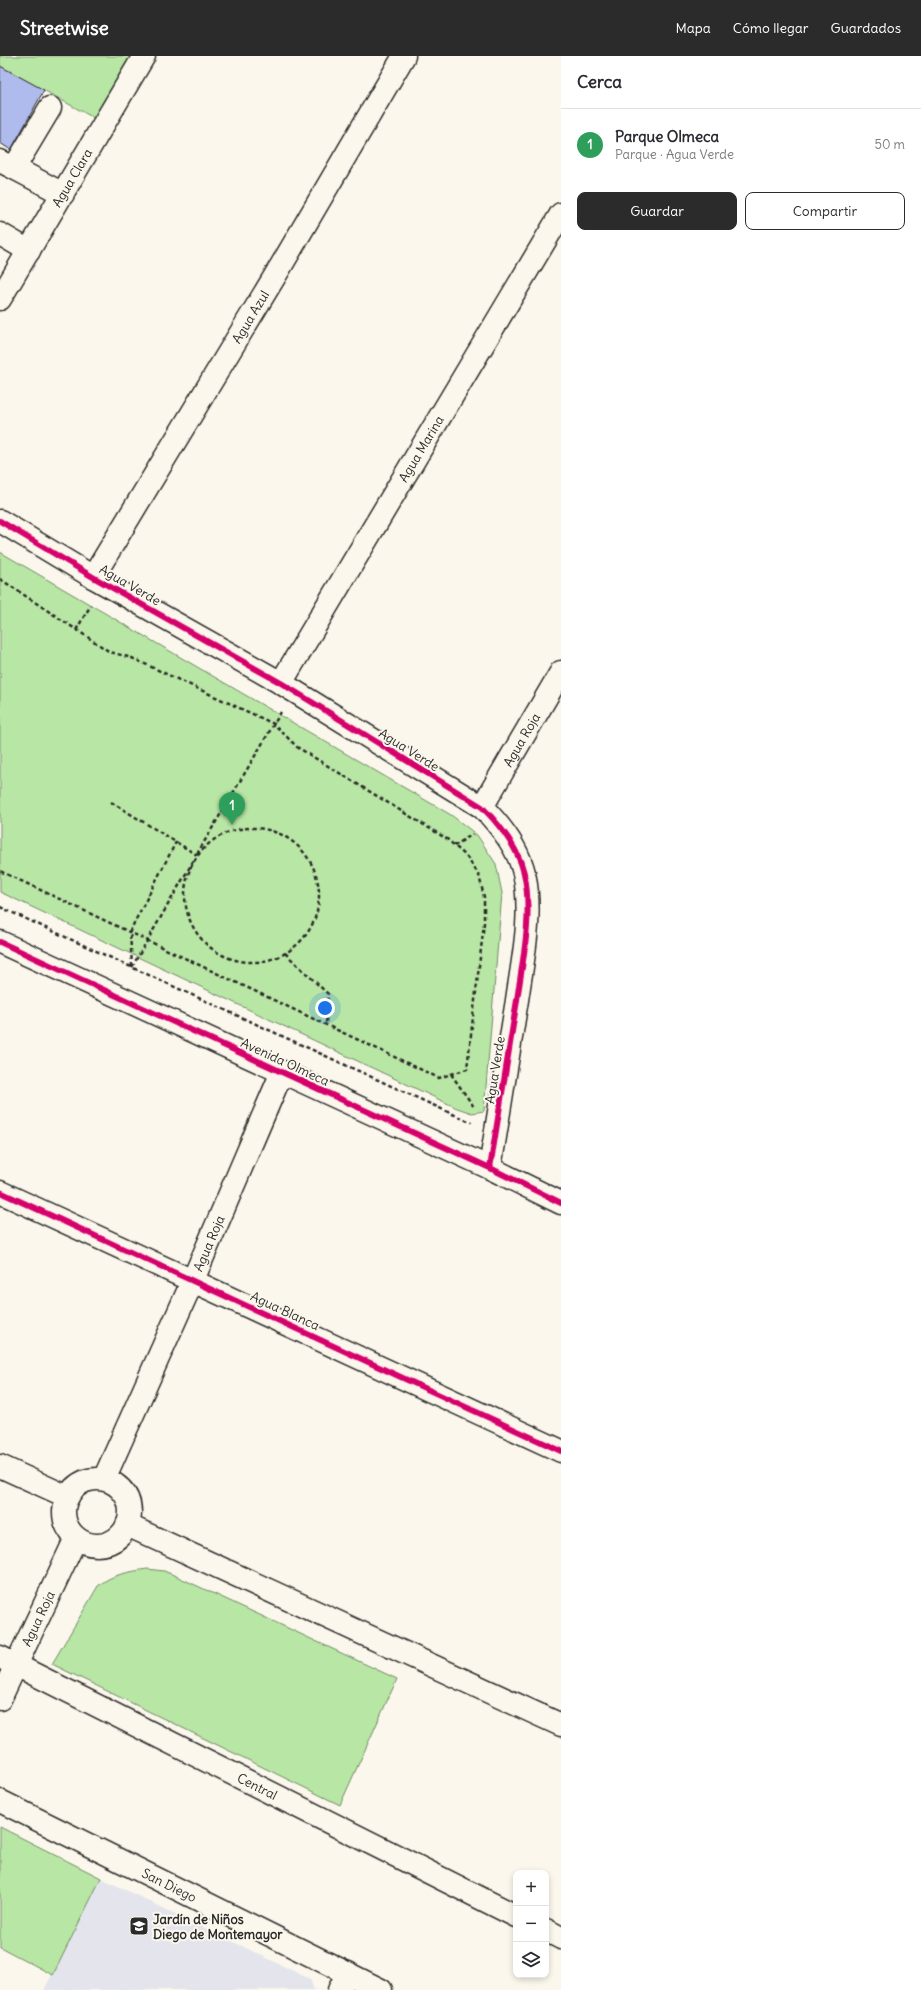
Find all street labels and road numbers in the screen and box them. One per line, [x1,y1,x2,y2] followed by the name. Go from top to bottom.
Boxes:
[48,145,96,210] street label: Agua Clara
[228,287,273,346] street label: Agua Azul
[394,412,447,485] street label: Agua Marina
[96,561,164,609] street label: Agua Verde
[499,710,544,770] street label: Agua Roja
[376,725,442,775] street label: Agua Verde
[238,1034,332,1090] street label: Avenida Olmeca
[481,1035,509,1105] street label: Agua Verde
[189,1213,228,1274] street label: Agua Roja
[248,1288,322,1334] street label: Agua Blanca
[18,1588,58,1649] street label: Agua Roja
[235,1769,280,1803] street label: Central
[139,1864,200,1906] street label: San Diego

